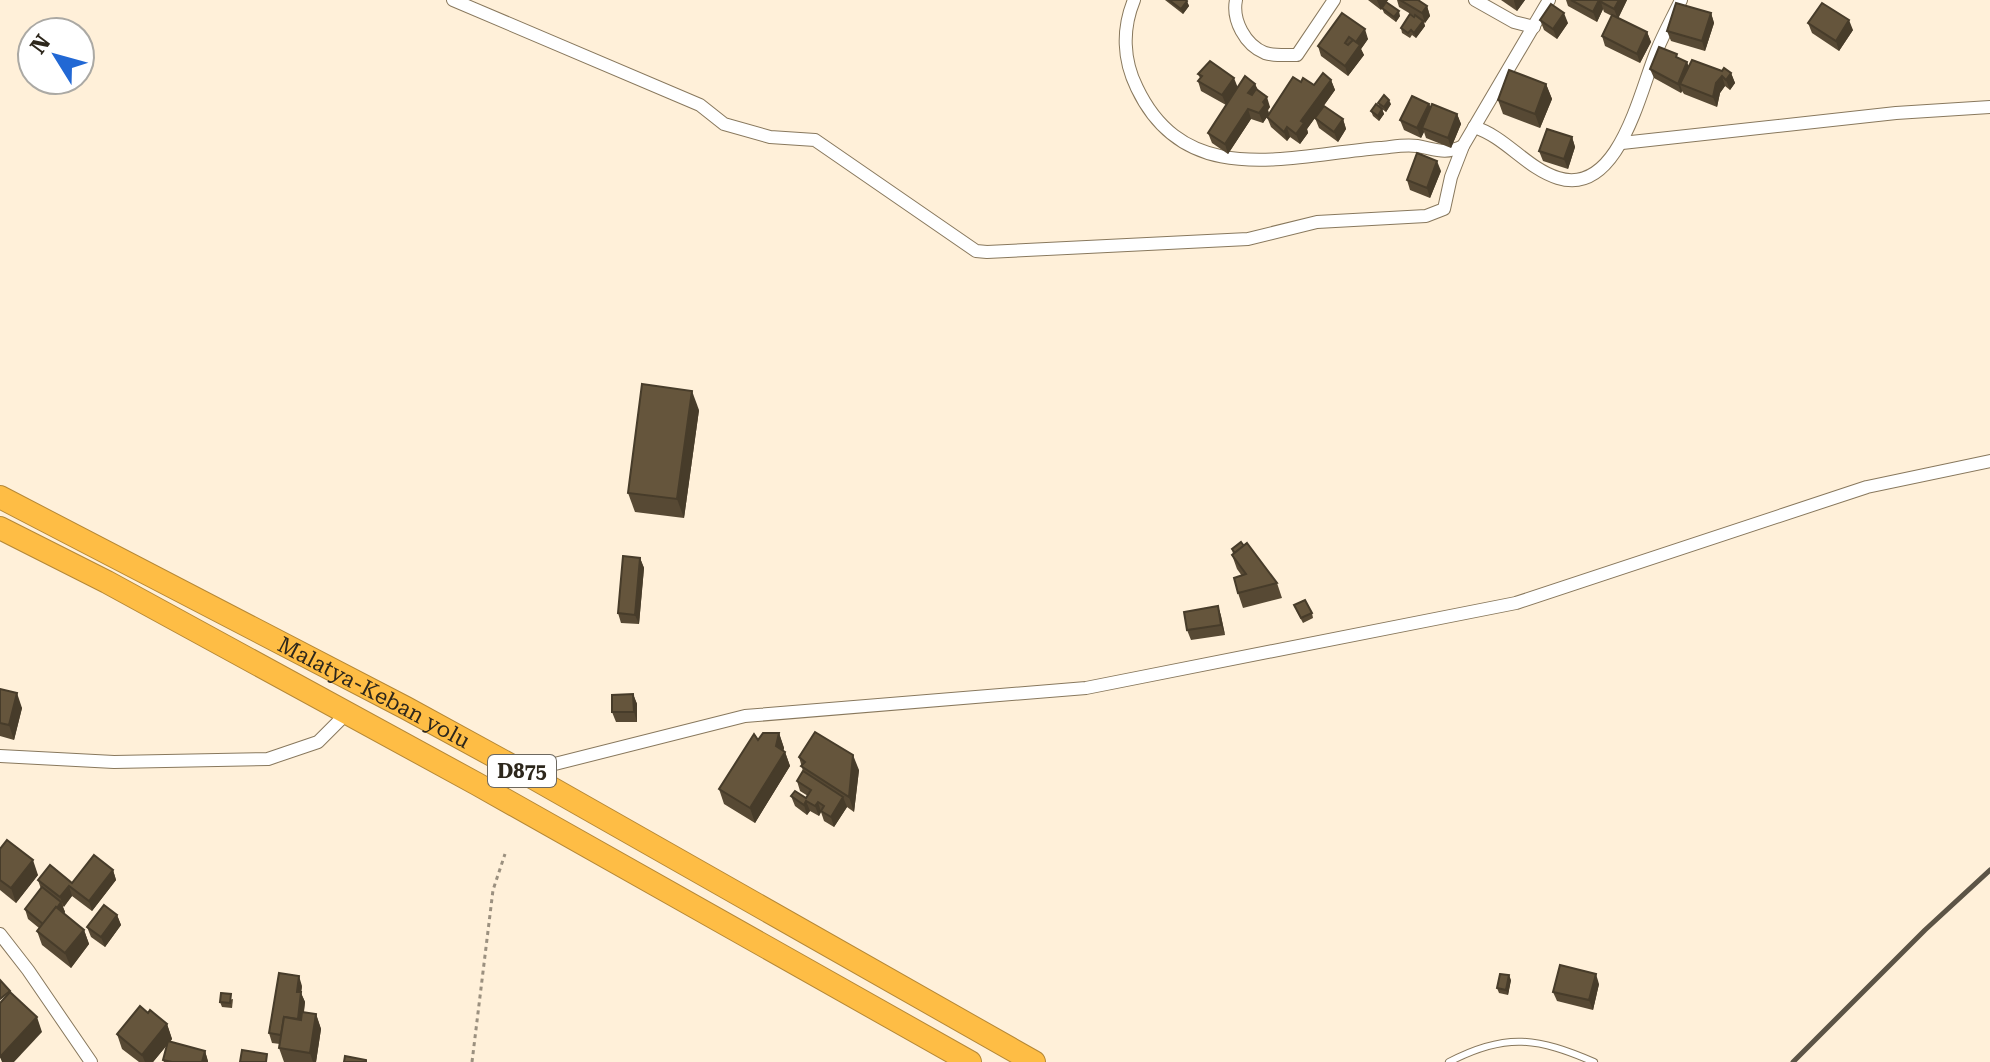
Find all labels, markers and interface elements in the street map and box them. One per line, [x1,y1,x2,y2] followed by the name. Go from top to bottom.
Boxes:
[16,16,96,96] north arrow
[25,30,56,59] text: N
[274,632,475,754] street label: Malatya-Keban yolu
[488,755,556,787] road number: D875

